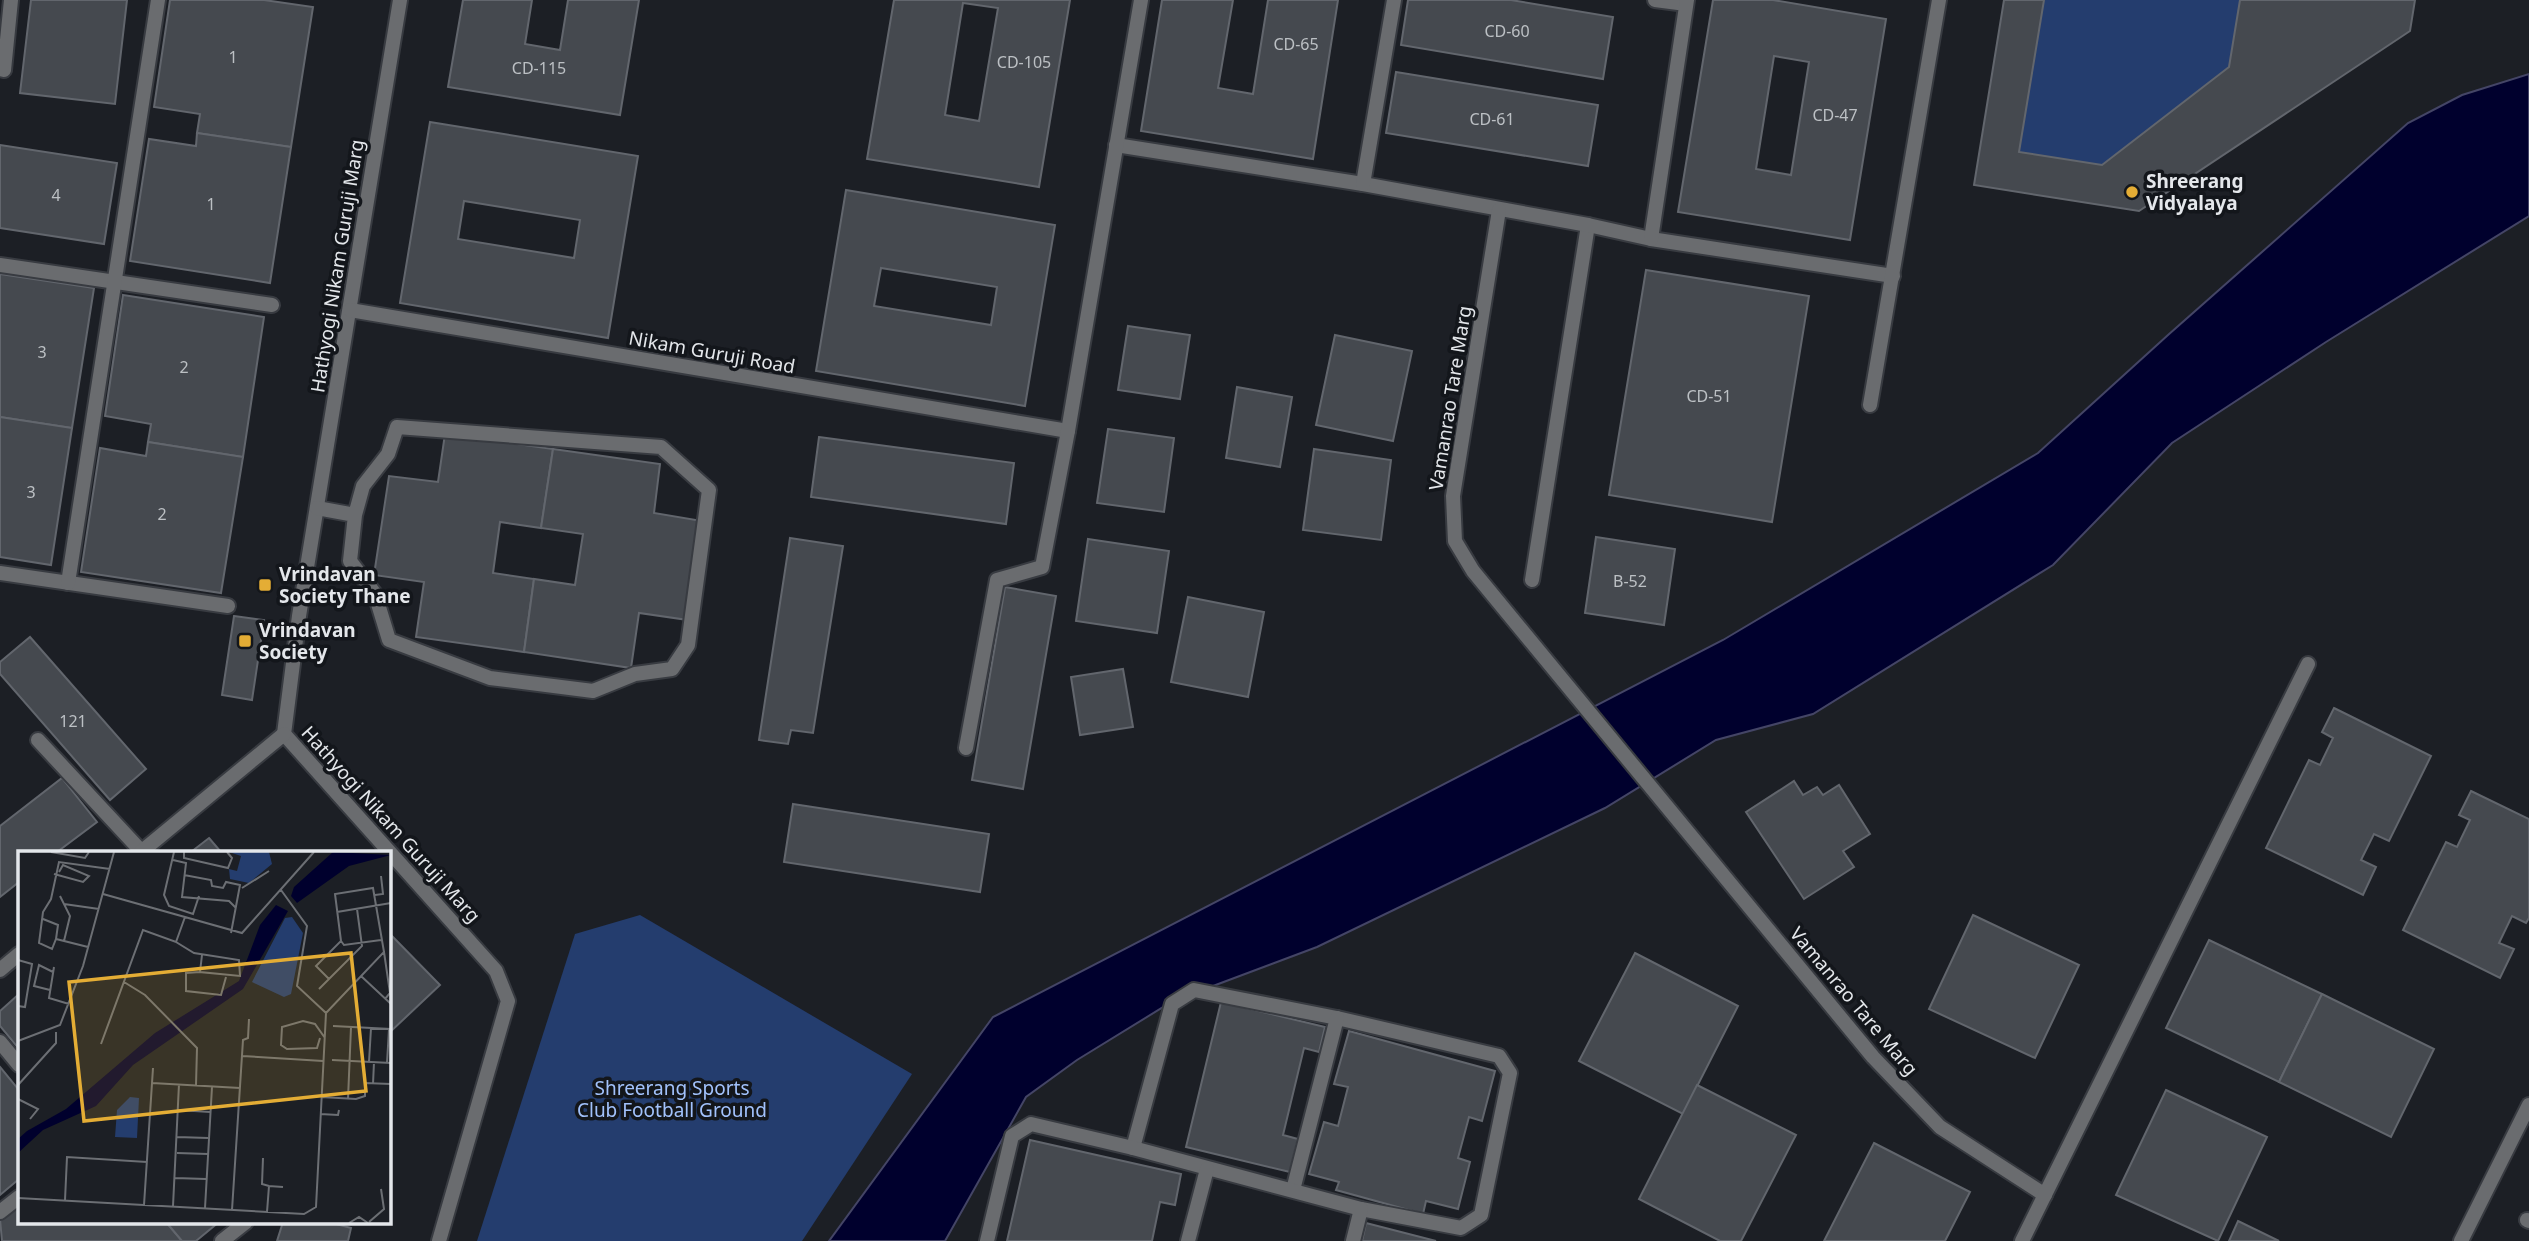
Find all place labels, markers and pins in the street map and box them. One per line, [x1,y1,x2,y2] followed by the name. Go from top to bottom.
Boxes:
[2146,168,2243,216] place label: Shreerang Vidyalaya
[2124,184,2140,200] marker: Shreerang Vidyalaya
[279,561,411,609] place label: Vrindavan Society Thane
[257,577,273,593] marker: Vrindavan Society Thane
[259,617,356,665] place label: Vrindavan Society
[237,633,253,649] marker: Vrindavan Society

